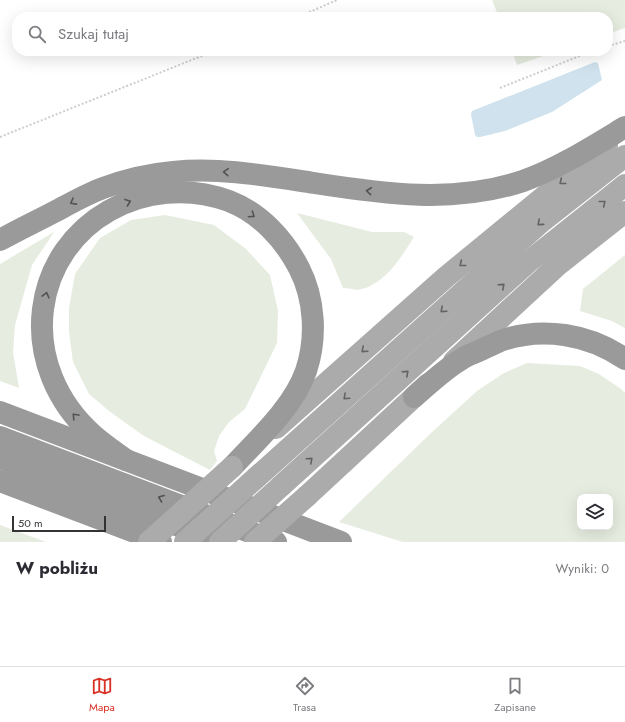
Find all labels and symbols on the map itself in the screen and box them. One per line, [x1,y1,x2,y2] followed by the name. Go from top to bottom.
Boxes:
[223,167,229,176] one-way arrow
[560,177,567,184] one-way arrow
[366,187,372,196] one-way arrow
[70,197,78,205] one-way arrow
[124,198,131,206] one-way arrow
[598,201,605,208] one-way arrow
[248,210,255,218] one-way arrow
[537,219,544,226] one-way arrow
[459,260,466,267] one-way arrow
[497,283,505,290] one-way arrow
[41,292,49,298] one-way arrow
[440,306,448,313] one-way arrow
[361,345,369,353] one-way arrow
[401,370,409,378] one-way arrow
[343,392,351,400] one-way arrow
[73,413,80,421] one-way arrow
[305,458,312,465] one-way arrow
[158,495,165,503] one-way arrow
[12,514,106,533] scale bar

